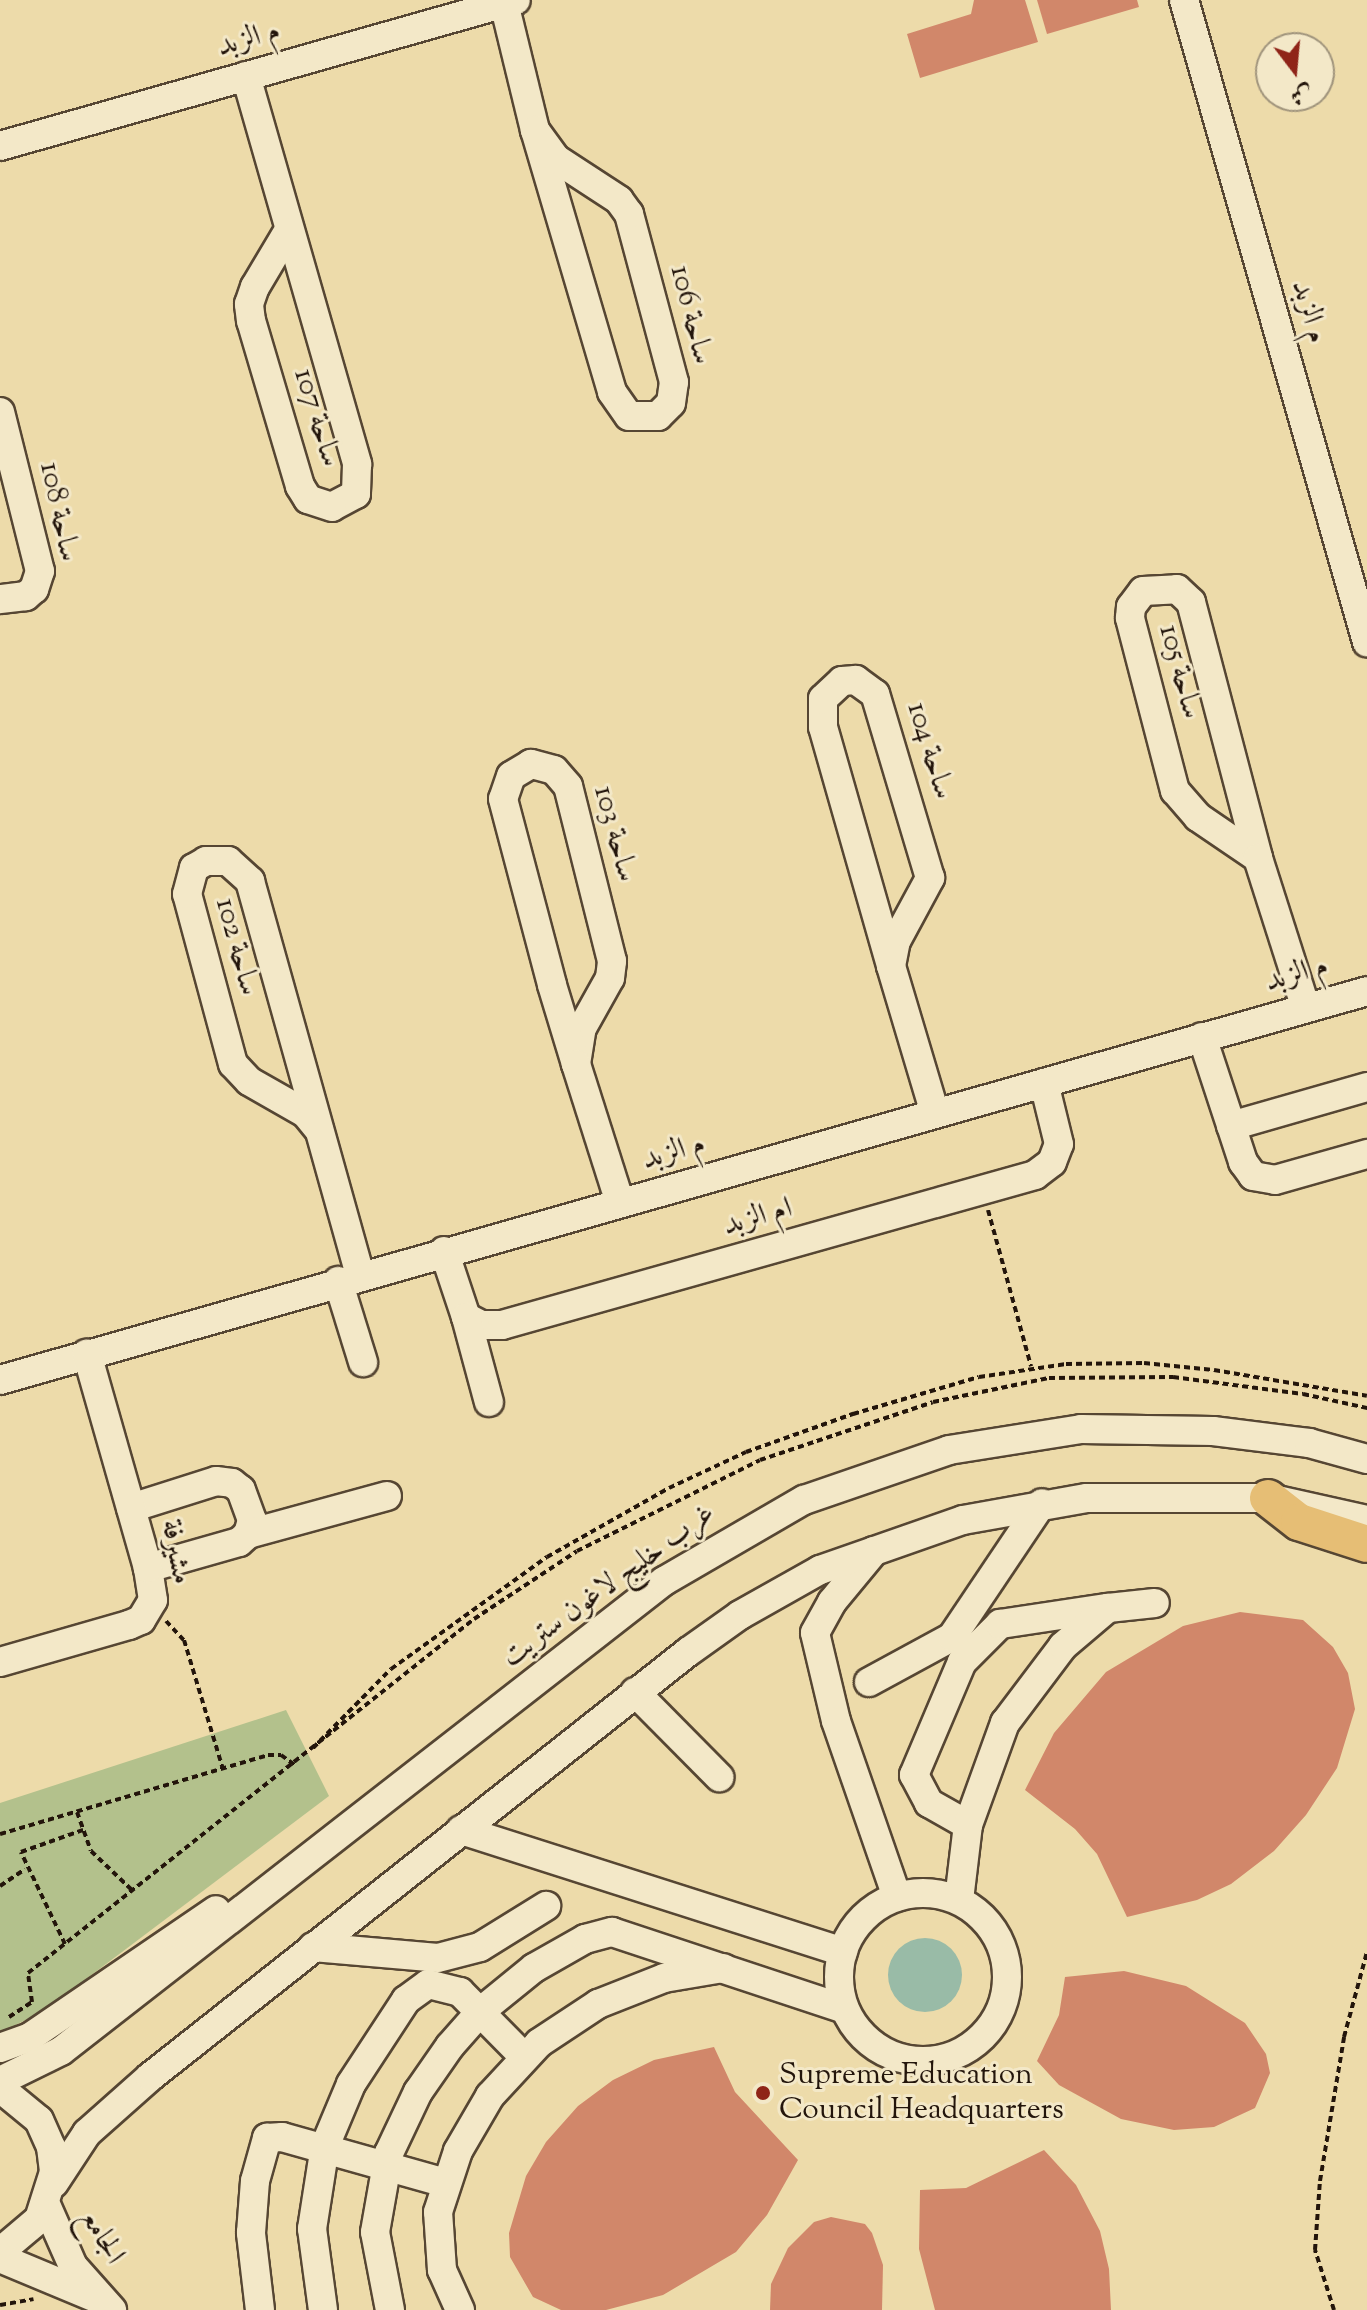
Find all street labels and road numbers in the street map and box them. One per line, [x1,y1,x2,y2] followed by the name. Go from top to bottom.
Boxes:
[213,14,285,66] street label: م الزبد
[660,262,720,368] street label: ساحة 106
[1282,276,1334,348] street label: م الزبد
[284,365,348,471] street label: ساحة 107
[30,459,86,565] street label: ساحة 108
[1149,621,1209,723] street label: ساحة 105
[897,698,961,804] street label: ساحة 104
[584,782,644,886] street label: ساحة 103
[206,894,266,1000] street label: ساحة 102
[1261,949,1333,1001] street label: م الزبد
[638,1127,710,1179] street label: م الزبد
[719,1191,797,1245] street label: ام الزبد
[495,1496,723,1676] street label: غرب خليج لاغون ستريت
[151,1516,199,1588] street label: مشيرفة
[70,2203,132,2271] street label: الجامع

